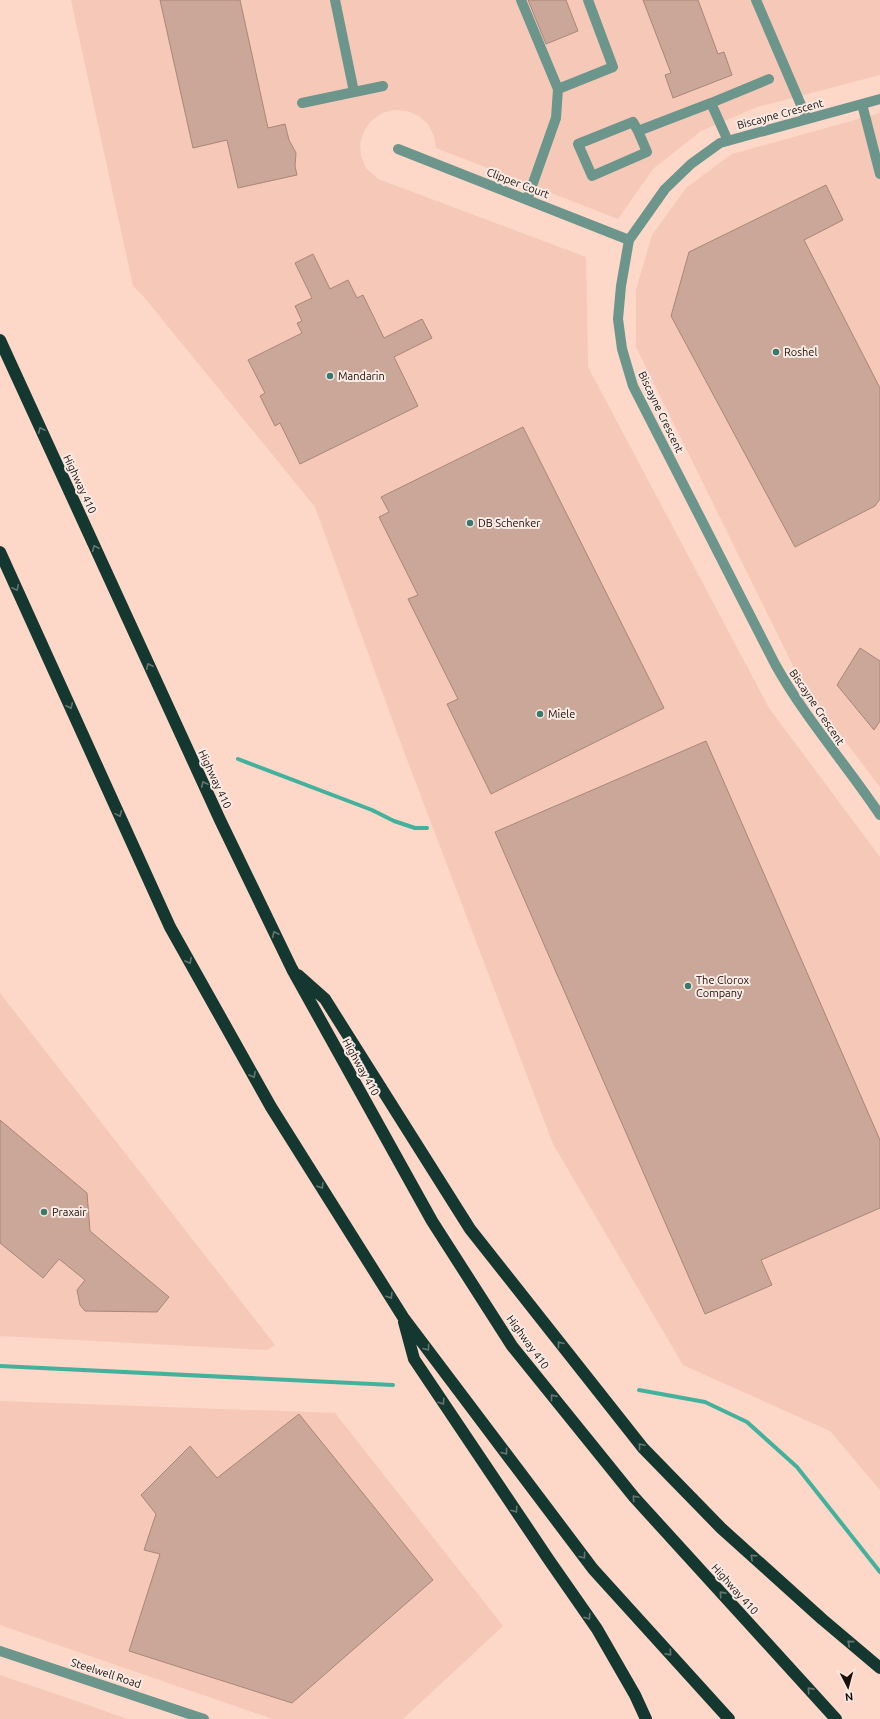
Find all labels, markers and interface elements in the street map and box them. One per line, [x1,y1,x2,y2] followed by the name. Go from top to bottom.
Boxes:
[736,97,825,131] street label: Biscayne Crescent
[485,166,552,201] street label: Clipper Court
[784,346,817,358] place label: Roshel
[771,347,781,357] marker: Roshel
[636,369,686,455] street label: Biscayne Crescent
[338,370,385,382] place label: Mandarin
[325,371,335,381] marker: Mandarin
[38,426,46,434] one-way arrow
[61,453,99,515] street label: Highway 410
[478,517,541,529] place label: DB Schenker
[465,518,475,528] marker: DB Schenker
[92,545,100,552] one-way arrow
[11,583,19,591] one-way arrow
[146,663,154,670] one-way arrow
[787,667,847,748] street label: Biscayne Crescent
[65,701,73,709] one-way arrow
[548,708,575,720] place label: Miele
[535,709,545,719] marker: Miele
[196,748,234,810] street label: Highway 410
[201,781,209,789] one-way arrow
[114,810,122,817] one-way arrow
[272,931,280,938] one-way arrow
[185,957,192,964] one-way arrow
[696,974,750,999] place label: The Clorox Company
[683,981,693,991] marker: The Clorox Company
[340,1036,382,1098] street label: Highway 410
[248,1070,255,1078] one-way arrow
[316,1181,323,1188] one-way arrow
[52,1206,87,1218] place label: Praxair
[39,1207,49,1217] marker: Praxair
[385,1291,392,1298] one-way arrow
[504,1313,552,1371] street label: Highway 410
[558,1341,565,1348] one-way arrow
[422,1344,429,1351] one-way arrow
[551,1394,558,1401] one-way arrow
[438,1398,445,1405] one-way arrow
[638,1443,645,1450] one-way arrow
[500,1448,508,1455] one-way arrow
[633,1495,640,1502] one-way arrow
[510,1506,518,1513] one-way arrow
[578,1551,585,1558] one-way arrow
[750,1554,758,1562] one-way arrow
[709,1561,761,1617] street label: Highway 410
[720,1591,727,1599] one-way arrow
[584,1613,591,1620] one-way arrow
[848,1640,855,1647] one-way arrow
[665,1648,672,1656] one-way arrow
[69,1656,143,1690] street label: Steelwell Road
[828,1667,868,1707] north arrow
[807,1687,814,1695] one-way arrow
[844,1691,854,1703] text: N

